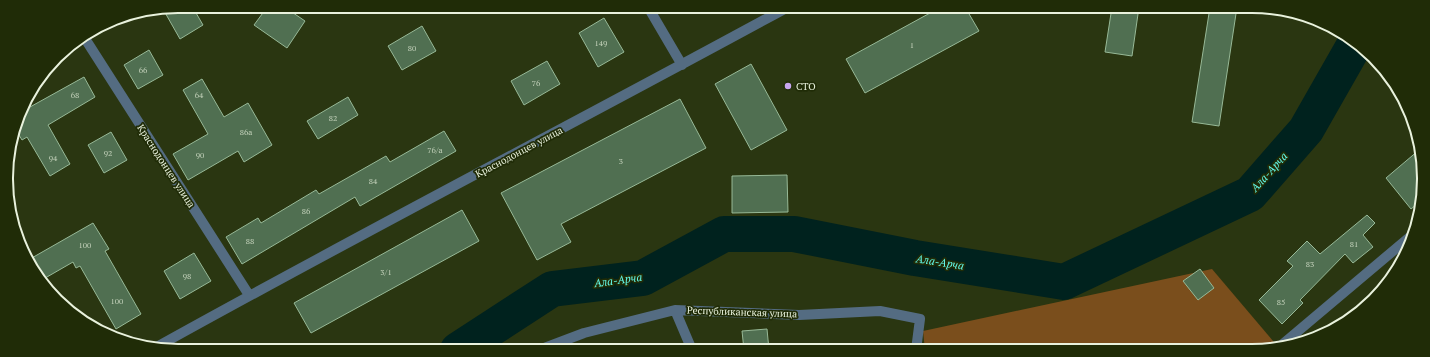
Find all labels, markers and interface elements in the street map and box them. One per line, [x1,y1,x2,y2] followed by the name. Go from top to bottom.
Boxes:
[595,38,607,48] house number: 149
[910,40,914,50] house number: 1
[408,43,416,53] house number: 80
[139,65,148,75] house number: 66
[532,78,541,88] house number: 76
[796,80,816,93] place label: СТО
[783,81,793,91] marker: СТО
[71,90,79,100] house number: 68
[195,90,204,100] house number: 64
[329,113,337,123] house number: 82
[134,122,198,210] street label: Краснодонцев улица
[473,123,565,181] street label: Краснодонцев улица
[240,127,252,137] house number: 86a
[427,145,443,155] house number: 76/а
[104,148,112,158] house number: 92
[1247,149,1290,195] water label: Ала-Арча
[196,150,204,160] house number: 90
[49,153,58,163] house number: 94
[619,156,623,166] house number: 3
[369,176,378,186] house number: 84
[302,206,311,216] house number: 86
[246,236,254,246] house number: 88
[1350,239,1358,249] house number: 81
[79,240,91,250] house number: 100
[914,251,965,273] water label: Ала-Арча
[1306,259,1314,269] house number: 83
[380,267,392,277] house number: 3/1
[592,270,643,290] water label: Ала-Арча
[183,271,191,281] house number: 98
[111,296,123,306] house number: 100
[1277,297,1285,307] house number: 85
[687,304,797,320] street label: Республиканская улица

